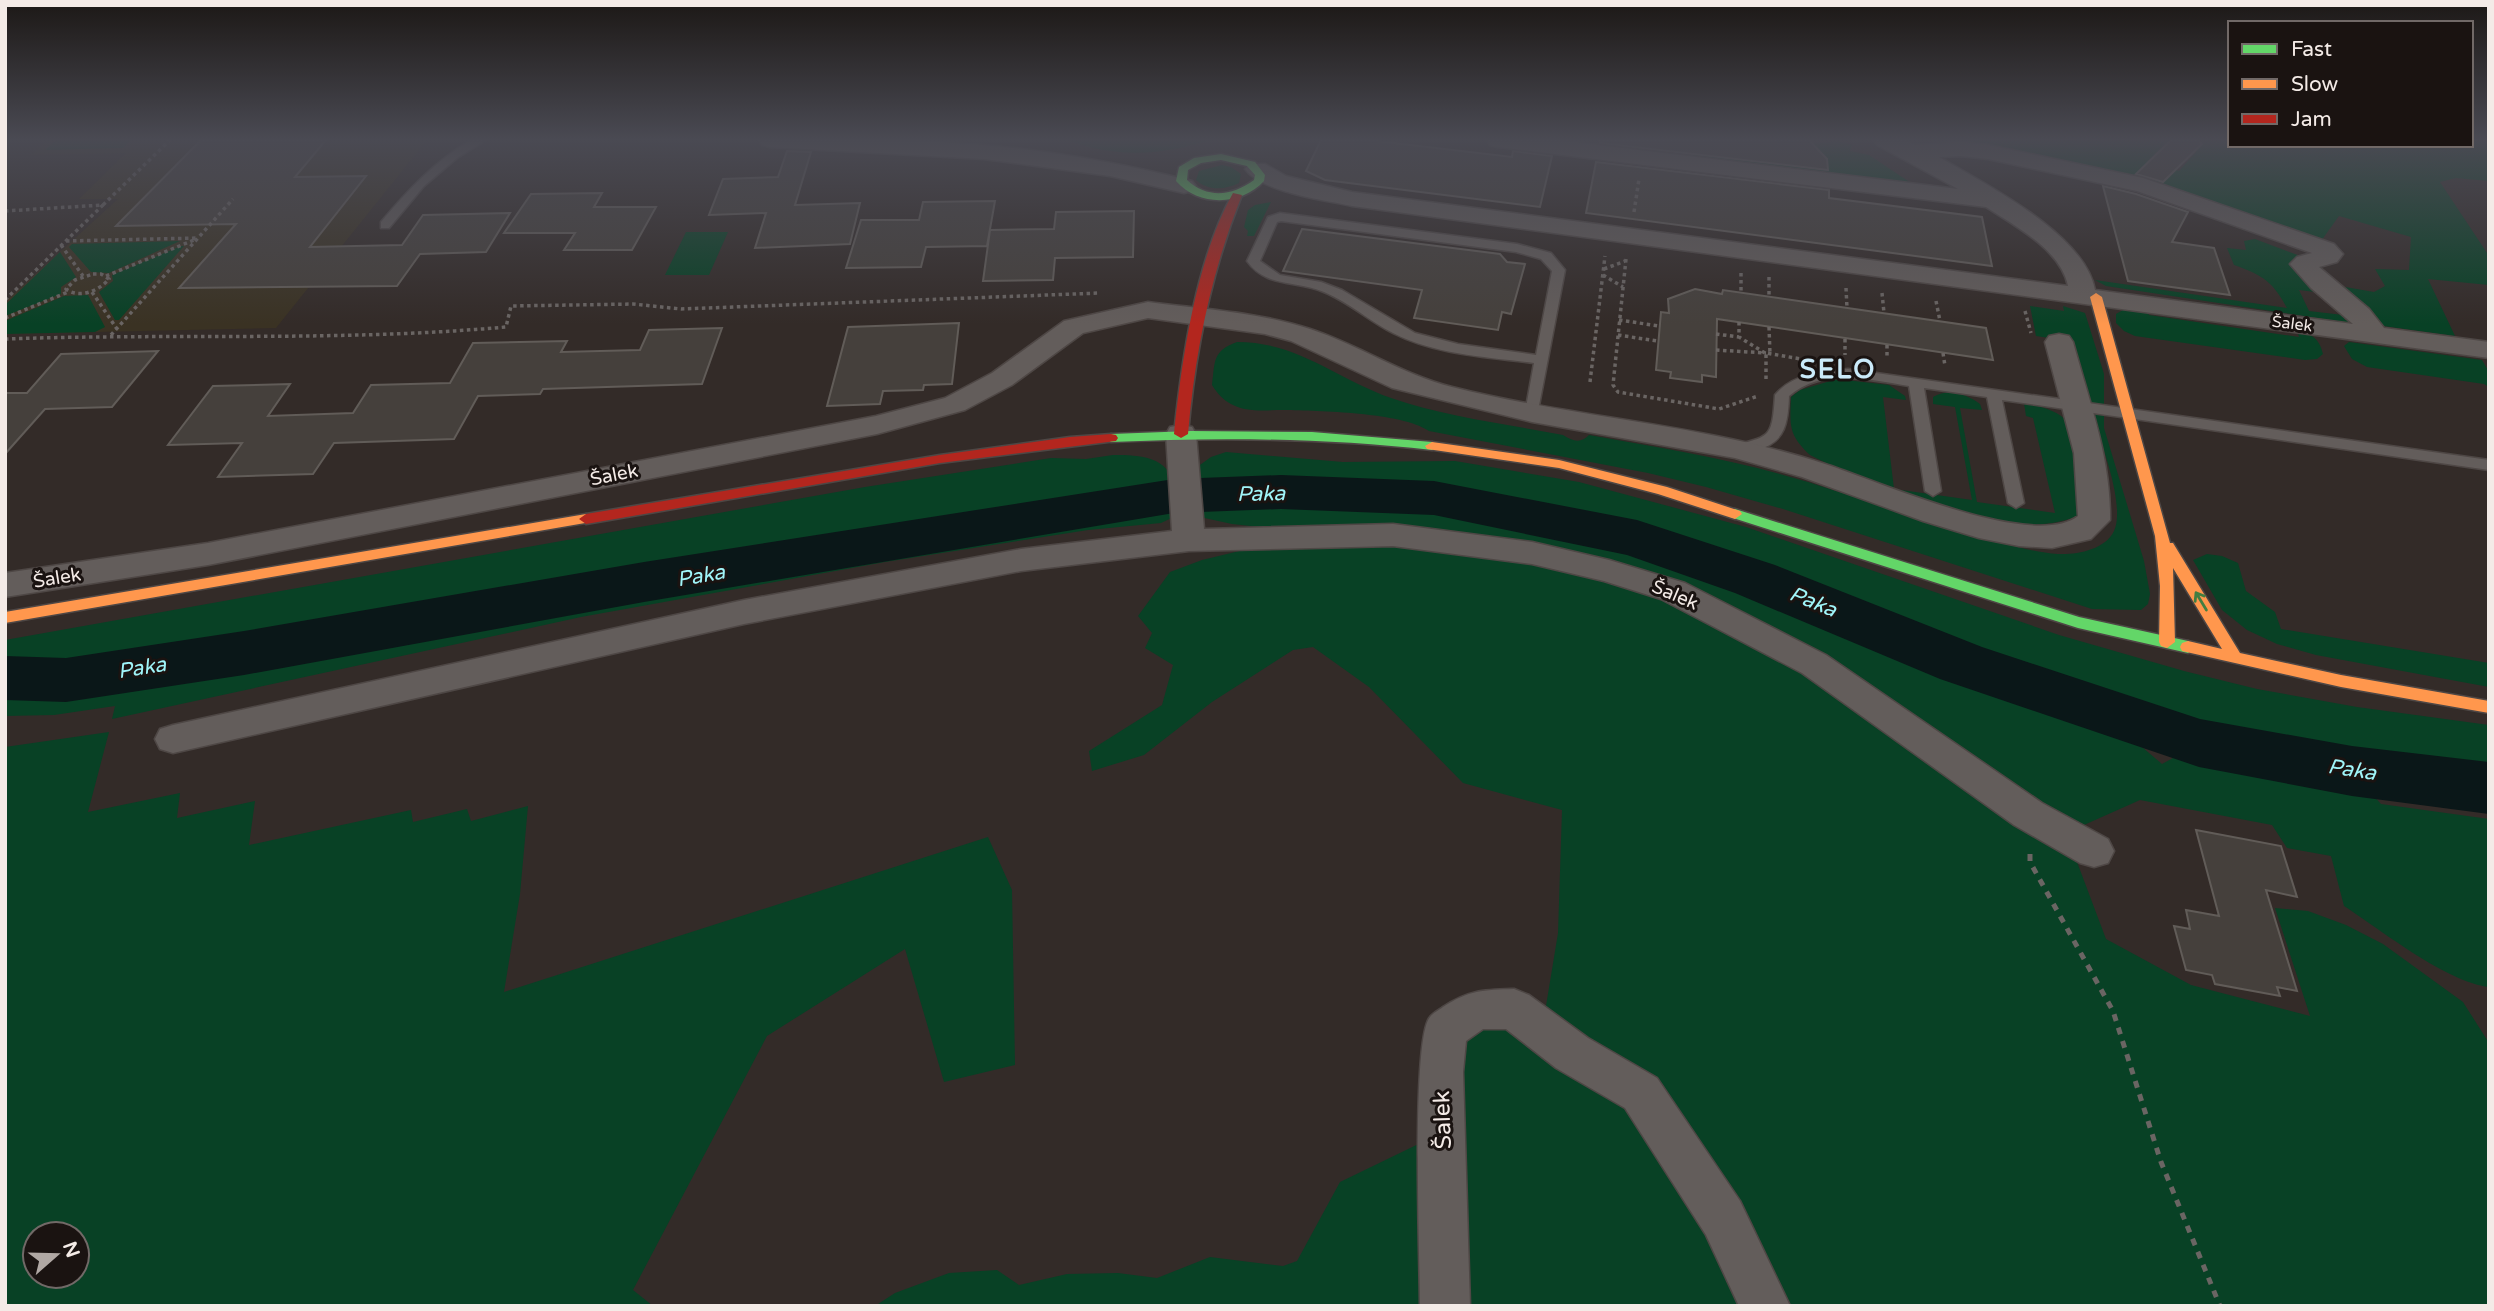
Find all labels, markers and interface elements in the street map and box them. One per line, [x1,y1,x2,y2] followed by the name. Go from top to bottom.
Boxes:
[2228,21,2473,147] legend
[2291,37,2332,62] text: Fast
[2291,72,2339,97] text: Slow
[2291,107,2332,132] text: Jam
[2271,312,2314,336] street label: Šalek
[1800,354,1876,385] district label: SELO
[588,460,640,490] street label: Šalek
[1237,481,1287,507] water label: Paka
[675,559,728,593] water label: Paka
[31,563,83,593] street label: Šalek
[1649,575,1701,615] street label: Šalek
[1786,581,1841,623] water label: Paka
[2193,591,2207,611] one-way arrow
[116,652,169,684] water label: Paka
[2326,754,2379,786] water label: Paka
[1428,1090,1458,1150] street label: Šalek
[21,1220,91,1290] north arrow
[58,1239,84,1260] text: N

